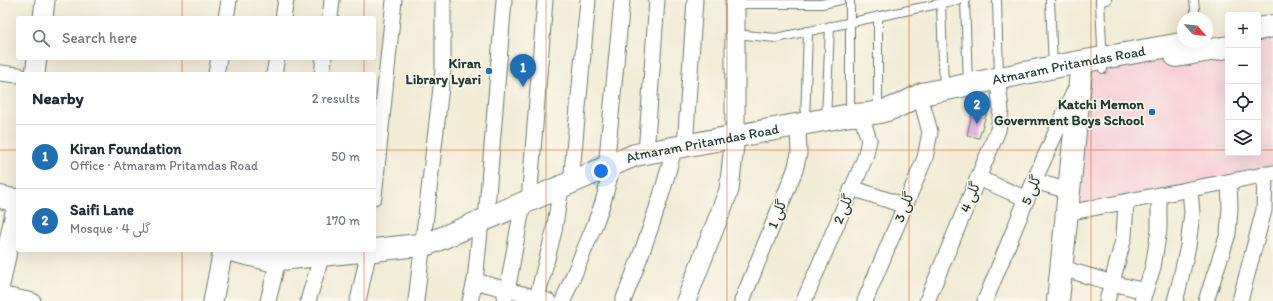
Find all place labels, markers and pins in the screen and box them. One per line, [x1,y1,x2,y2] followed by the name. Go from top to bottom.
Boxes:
[510,54,536,87] pin: 1
[406,55,482,88] place label: Kiran Library Lyari
[484,66,494,76] marker: Kiran Library Lyari
[964,91,990,124] pin: 2
[994,96,1145,129] place label: Katchi Memon Government Boys School
[1147,107,1157,117] marker: Katchi Memon Government Boys School

